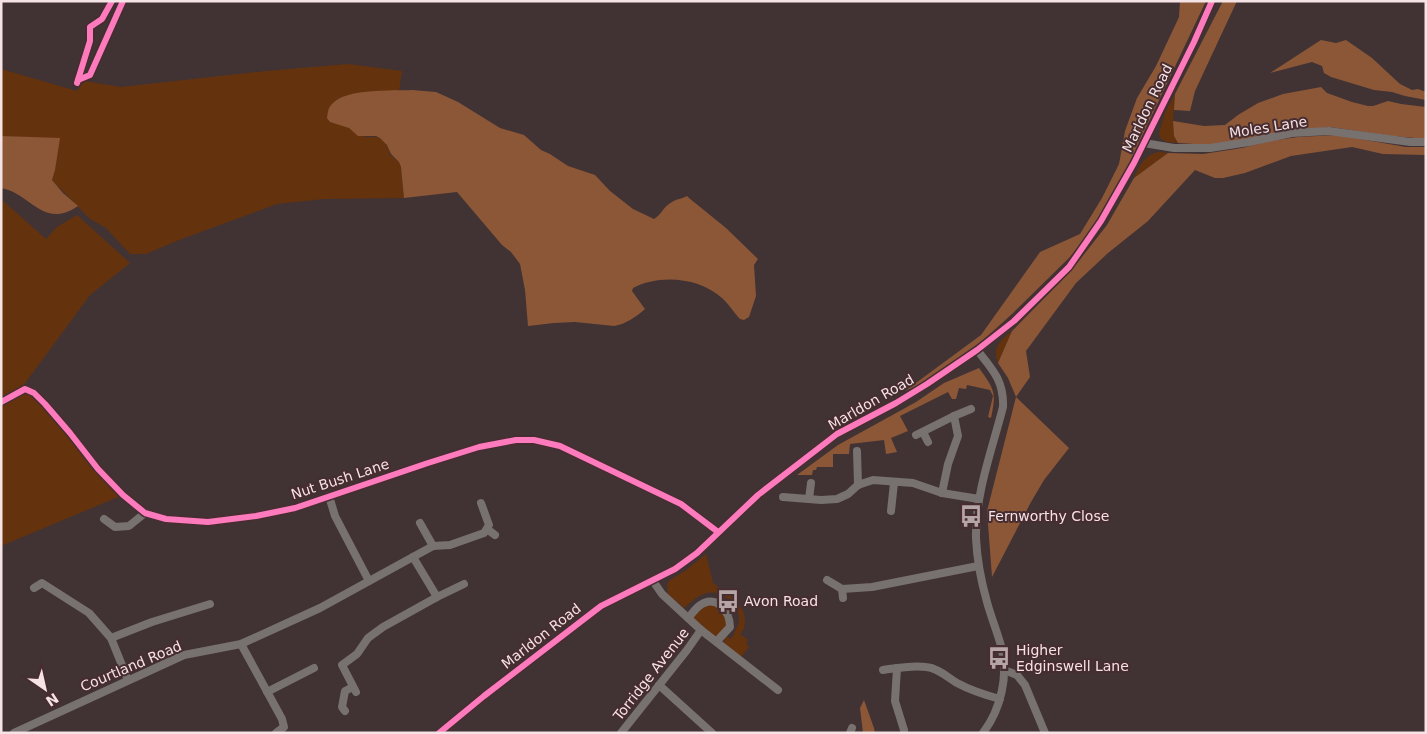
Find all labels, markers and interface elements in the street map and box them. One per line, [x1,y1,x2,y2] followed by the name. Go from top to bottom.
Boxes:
[1119,61,1175,155] street label: Marldon Road
[1228,113,1308,141] street label: Moles Lane
[825,371,917,433] street label: Marldon Road
[289,456,391,502] street label: Nut Bush Lane
[958,503,984,529] bus stop icon: Fernworthy Close
[988,508,1109,524] place label: Fernworthy Close
[715,588,741,614] bus stop icon: Avon Road
[744,593,818,609] place label: Avon Road
[498,600,584,672] street label: Marldon Road
[609,625,692,724] street label: Torridge Avenue
[78,637,184,695] street label: Courtland Road
[1016,642,1129,674] place label: Higher Edginswell Lane
[986,645,1012,671] bus stop icon: Higher Edginswell Lane
[20,664,70,714] north arrow
[43,690,62,710] text: N

